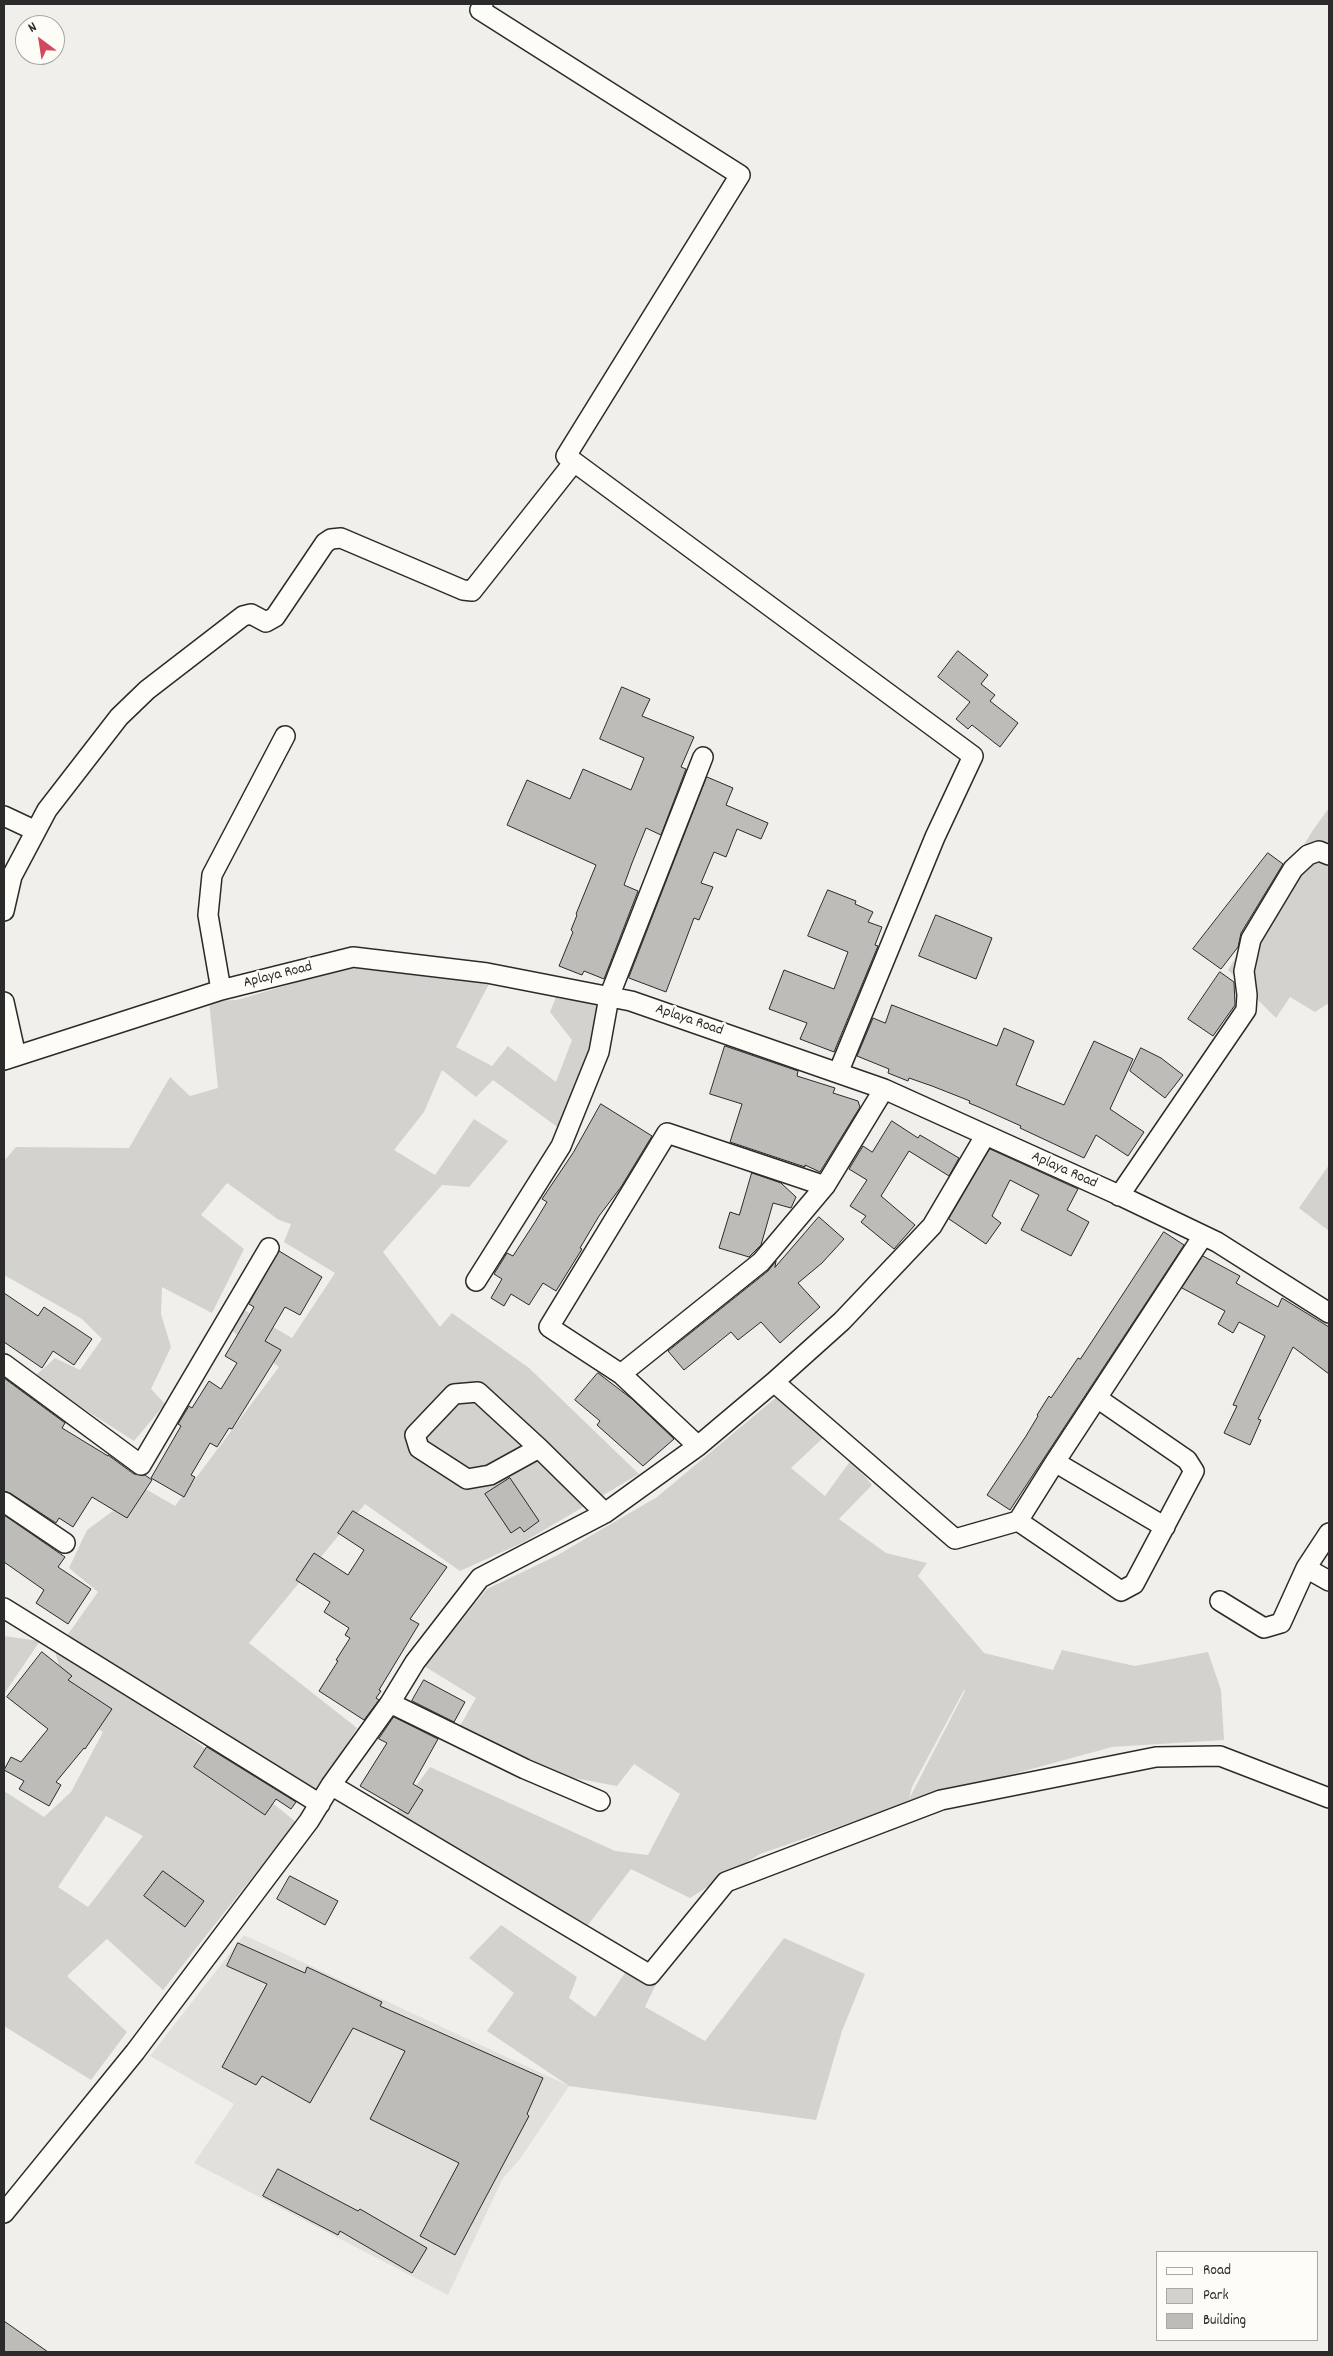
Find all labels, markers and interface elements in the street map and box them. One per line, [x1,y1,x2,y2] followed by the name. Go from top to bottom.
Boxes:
[15,15,65,65] north arrow
[25,18,41,38] text: N
[242,959,314,993] street label: Aplaya Road
[653,1001,725,1041] street label: Aplaya Road
[1028,1148,1100,1194] street label: Aplaya Road
[1156,2251,1318,2341] legend
[1203,2260,1231,2282] text: Road
[1203,2285,1229,2307] text: Park
[1203,2310,1246,2332] text: Building

